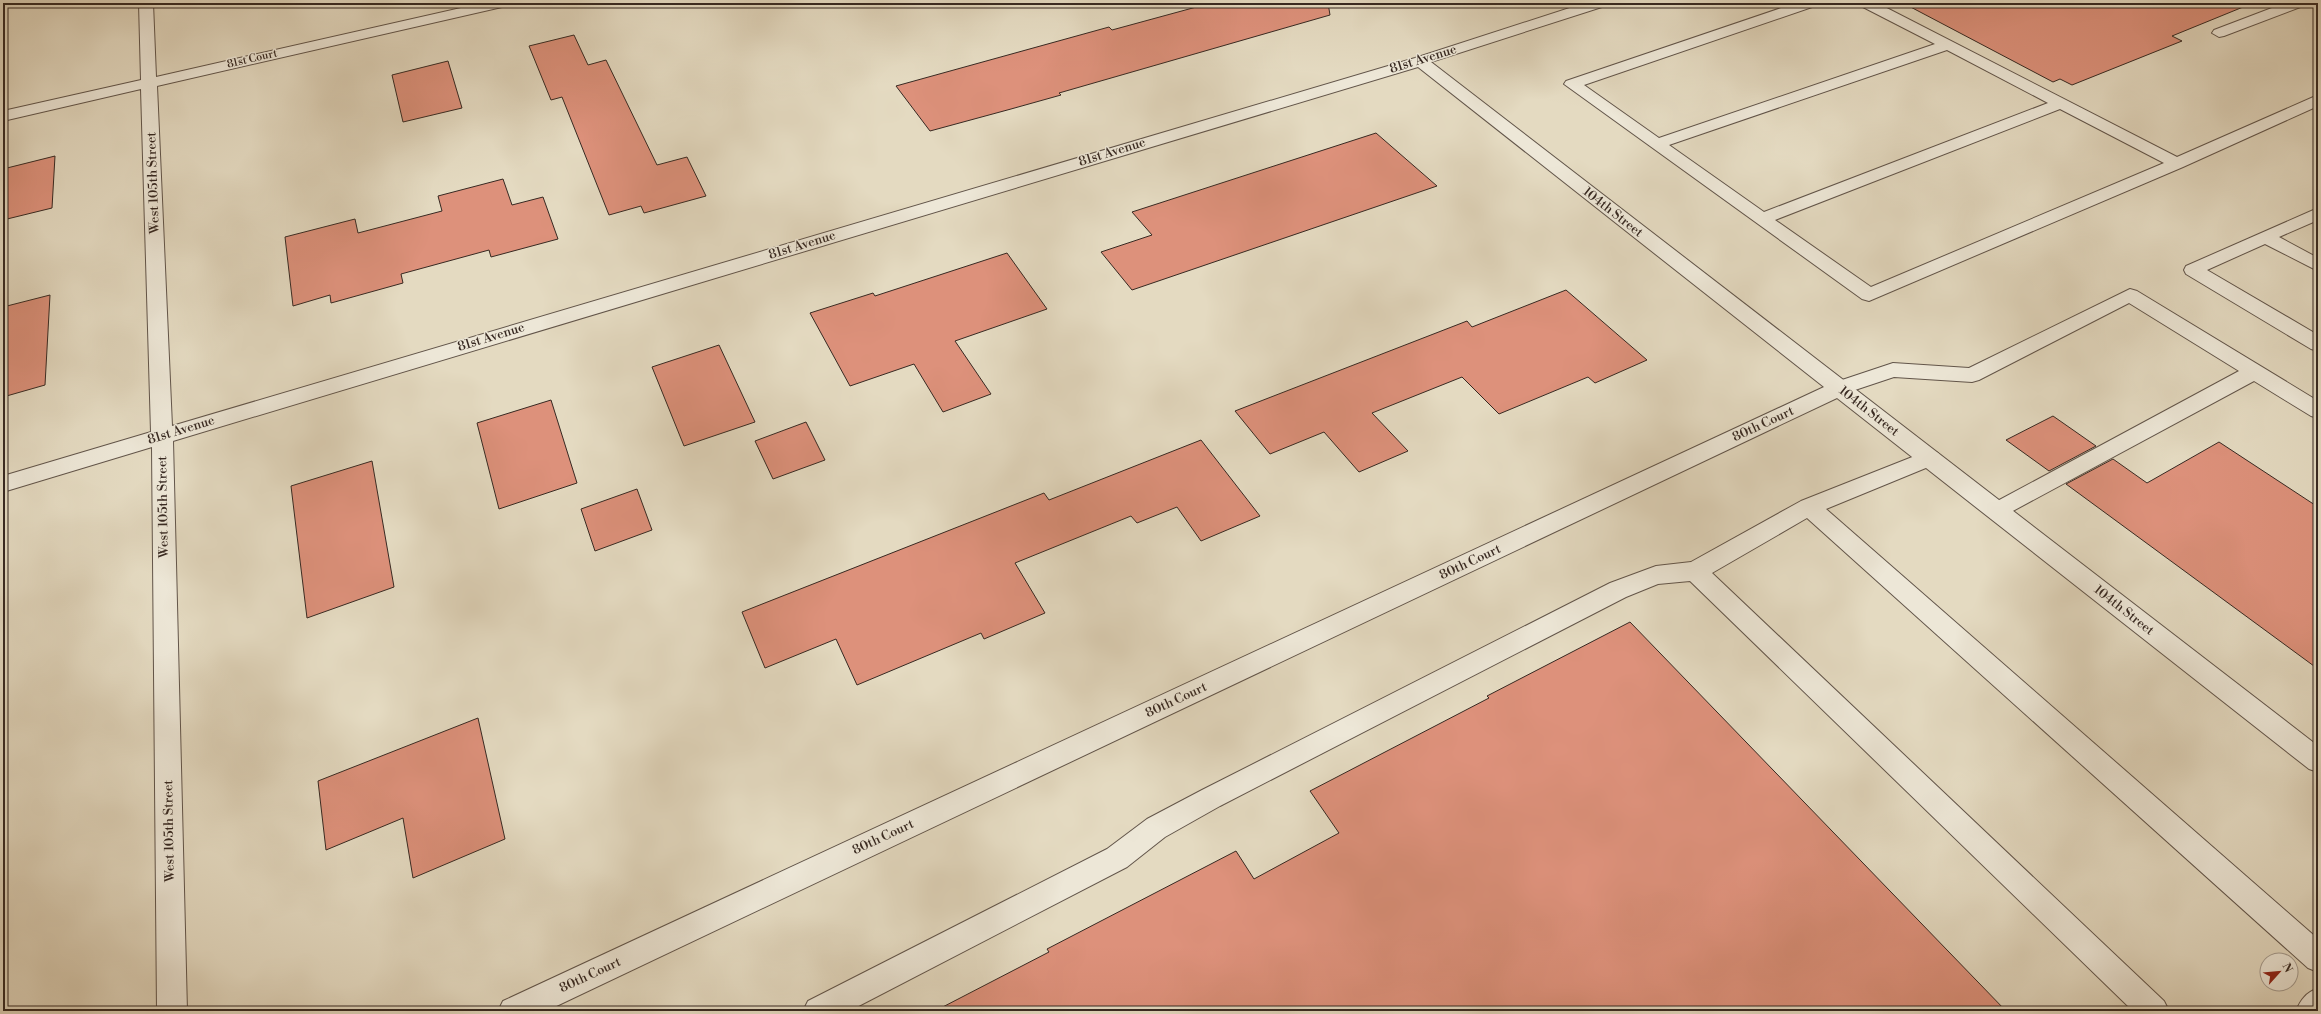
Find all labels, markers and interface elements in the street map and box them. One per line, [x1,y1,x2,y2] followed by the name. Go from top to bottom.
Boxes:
[1388,41,1459,77] street label: 81st Avenue
[225,46,279,72] street label: 81st Court
[143,131,163,235] street label: West 105th Street
[1077,134,1148,170] street label: 81st Avenue
[1580,184,1647,241] street label: 104th Street
[767,227,838,263] street label: 81st Avenue
[456,319,527,355] street label: 81st Avenue
[1836,383,1903,440] street label: 104th Street
[1730,403,1797,445] street label: 80th Court
[146,412,217,448] street label: 81st Avenue
[154,455,172,559] street label: West 105th Street
[1437,541,1504,583] street label: 80th Court
[2091,582,2158,639] street label: 104th Street
[1143,679,1210,721] street label: 80th Court
[160,779,178,883] street label: West 105th Street
[850,816,917,858] street label: 80th Court
[2259,952,2299,992] north arrow
[557,954,624,996] street label: 80th Court
[2279,961,2295,975] text: N

